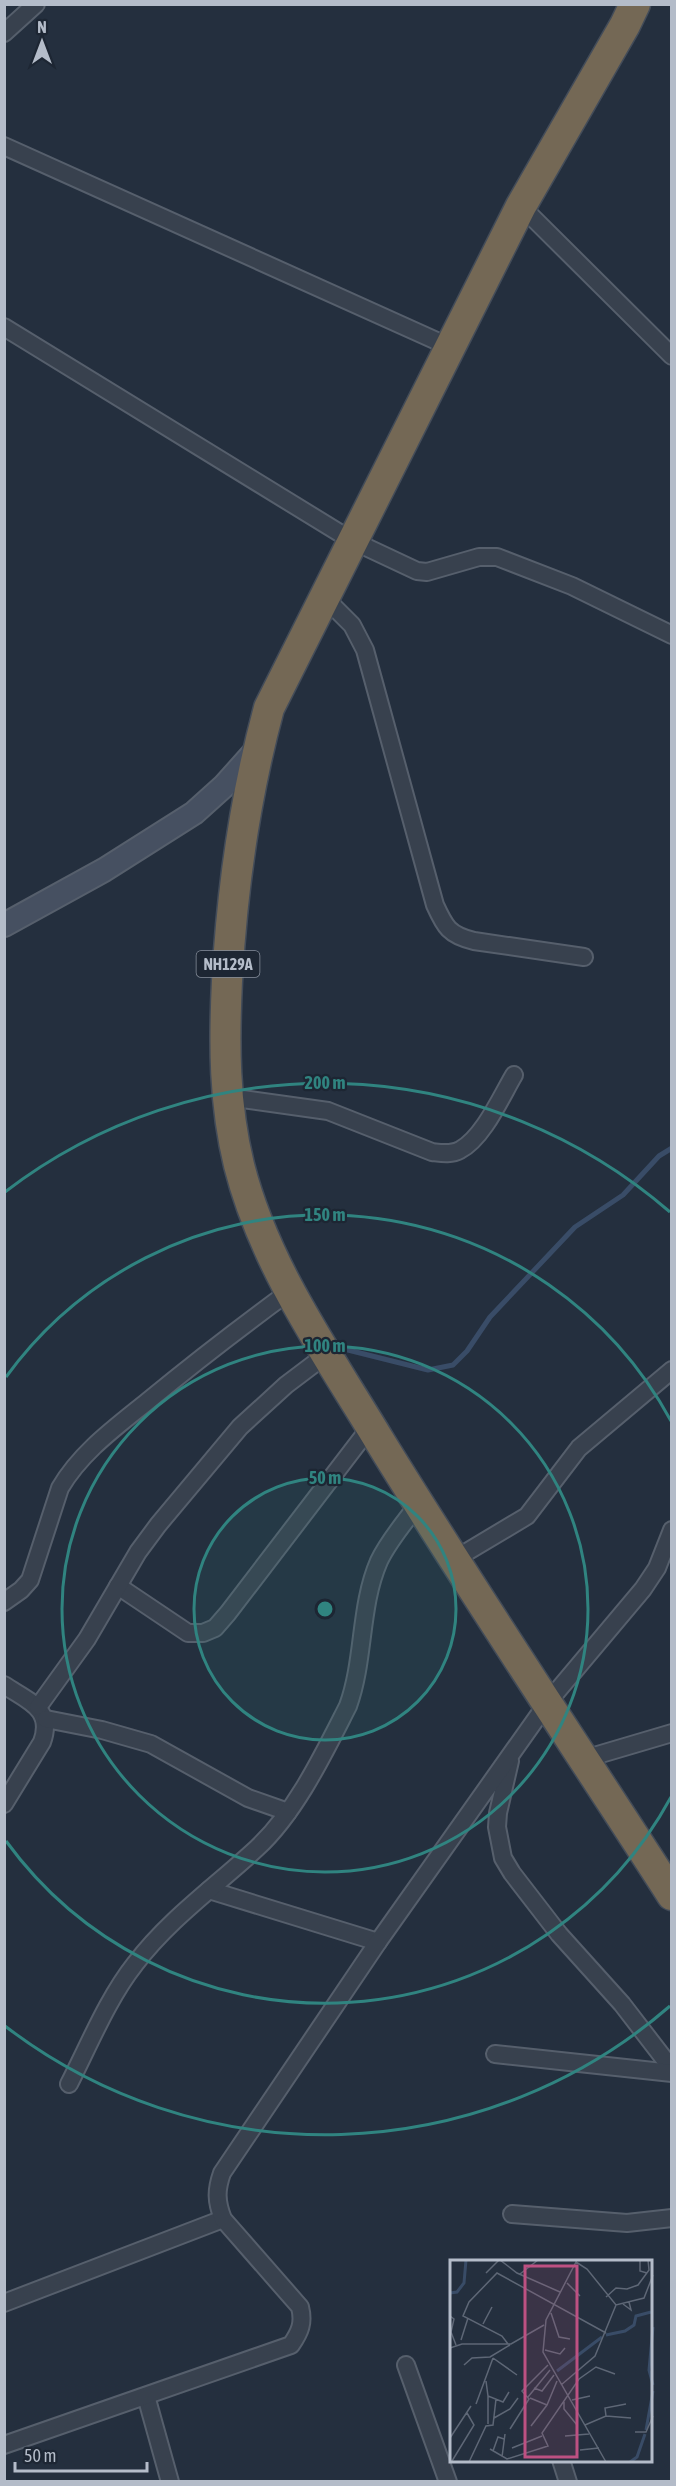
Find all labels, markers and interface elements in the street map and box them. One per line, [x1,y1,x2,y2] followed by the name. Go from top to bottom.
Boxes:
[12,12,72,72] north arrow
[37,18,47,36] text: N
[196,951,260,977] road number: NH129A
[305,1072,345,1093] text: 200 m
[305,1204,345,1225] text: 150 m
[305,1335,345,1356] text: 100 m
[309,1467,341,1488] text: 50 m
[315,1599,335,1619] centre of rings
[450,2260,652,2462] inset map
[15,2435,147,2473] scale bar
[24,2445,56,2466] text: 50 m

